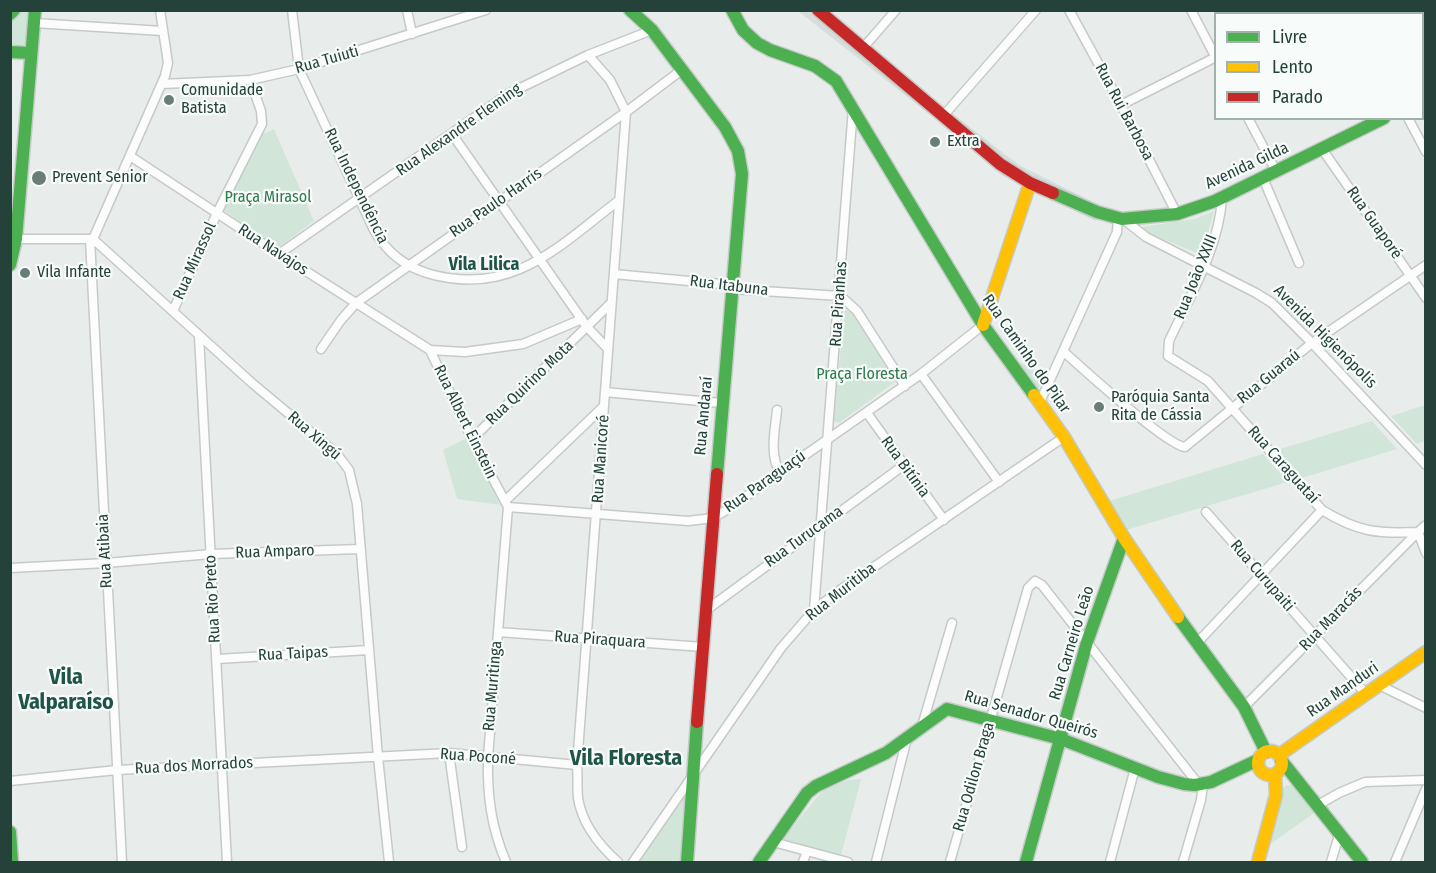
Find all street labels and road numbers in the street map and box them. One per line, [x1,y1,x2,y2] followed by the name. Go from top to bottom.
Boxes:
[293,42,361,78] street label: Rua Tuiuti
[1090,60,1158,164] street label: Rua Rui Barbosa
[393,80,525,180] street label: Rua Alexandre Fleming
[320,125,392,247] street label: Rua Independência
[1202,138,1292,194] street label: Avenida Gilda
[446,164,546,242] street label: Rua Paulo Harris
[1342,183,1406,263] street label: Rua Guaporé
[169,219,221,303] street label: Rua Mirassol
[234,220,312,280] street label: Rua Navajos
[1170,232,1222,322] street label: Rua João XXIII
[826,261,852,347] street label: Rua Piranhas
[689,272,769,300] street label: Rua Itabuna
[1269,281,1381,393] street label: Avenida Higienópolis
[978,291,1074,417] street label: Rua Caminho do Pilar
[482,336,578,430] street label: Rua Quirino Mota
[1234,346,1304,408] street label: Rua Guaraú
[429,362,501,482] street label: Rua Albert Einstein
[691,376,717,456] street label: Rua Andaraí
[283,408,345,464] street label: Rua Xingú
[588,414,614,504] street label: Rua Manicoré
[1243,422,1323,508] street label: Rua Caraguataí
[876,433,934,501] street label: Rua Bitínia
[720,447,810,517] street label: Rua Paraguaçú
[761,502,847,572] street label: Rua Turucama
[93,513,117,589] street label: Rua Atibaia
[1226,536,1298,616] street label: Rua Curupaiti
[235,541,315,563] street label: Rua Amparo
[201,555,225,643] street label: Rua Rio Preto
[802,559,880,625] street label: Rua Muritiba
[1296,583,1366,655] street label: Rua Maracás
[1045,584,1099,702] street label: Rua Carneiro Leão
[554,627,646,653] street label: Rua Piraquara
[479,640,507,732] street label: Rua Muritinga
[257,643,329,665] street label: Rua Taipas
[1304,658,1382,722] street label: Rua Manduri
[962,687,1100,743] street label: Rua Senador Queirós
[949,720,999,834] street label: Rua Odilon Braga
[439,745,517,769] street label: Rua Poconé
[134,753,254,779] street label: Rua dos Morrados

